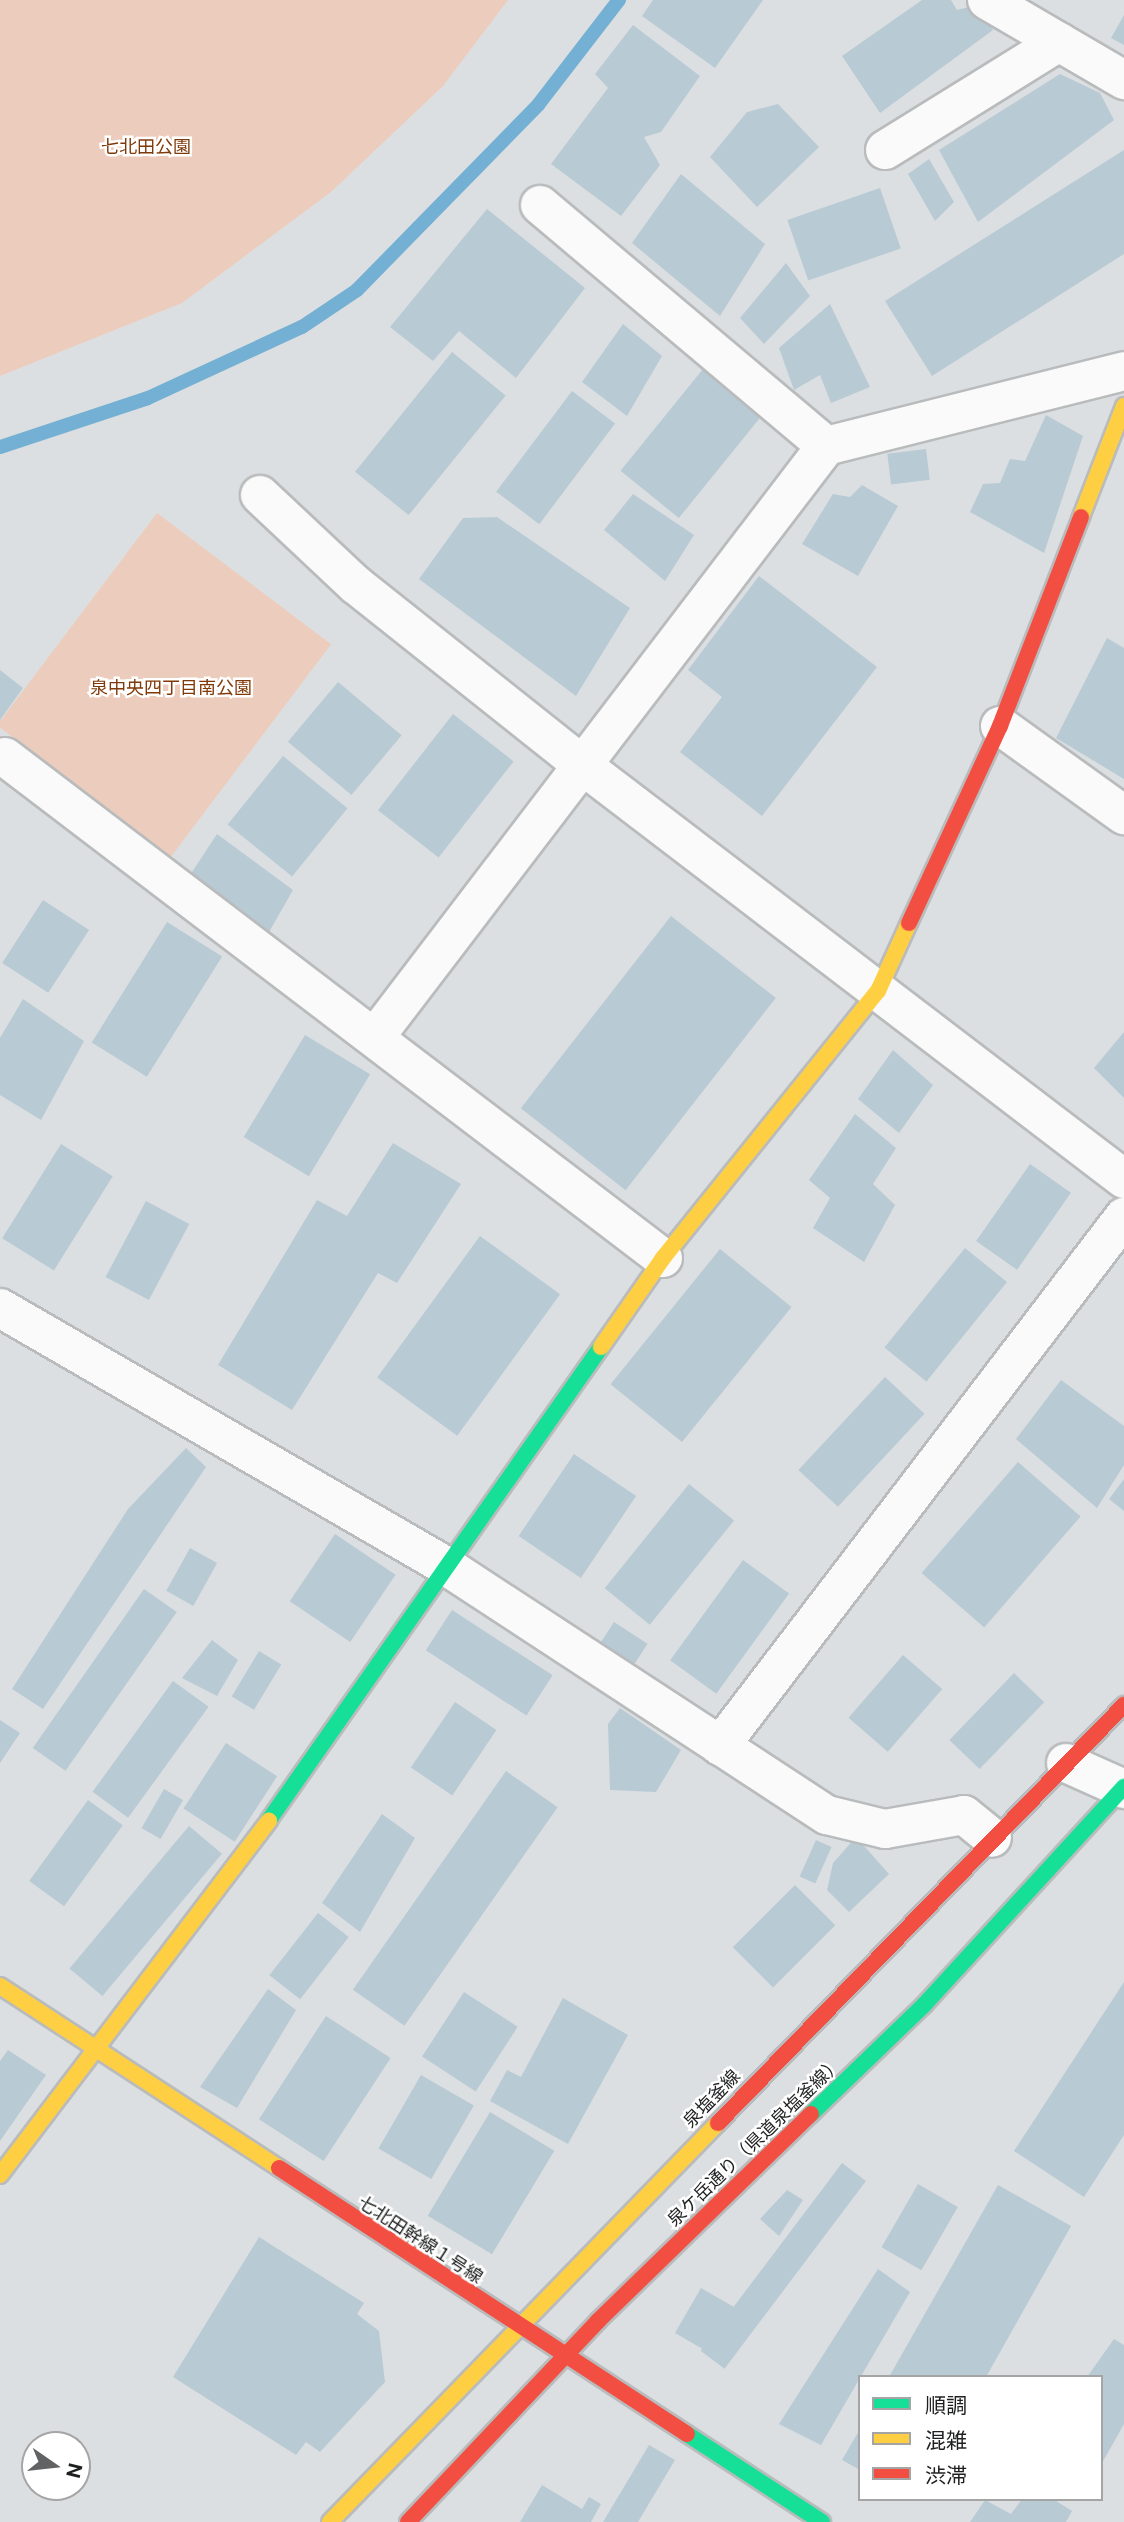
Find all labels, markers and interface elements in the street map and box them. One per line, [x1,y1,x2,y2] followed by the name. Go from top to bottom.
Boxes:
[101,136,191,158] park label: 七北田公園
[90,677,252,699] park label: 泉中央四丁目南公園
[663,2053,847,2231] street label: 泉ケ岳通り（県道泉塩釜線）
[679,2066,745,2132] street label: 泉塩釜線
[354,2192,486,2288] street label: 七北田幹線１号線
[858,2375,1103,2501] legend
[925,2393,967,2418] text: 順調
[925,2428,967,2453] text: 混雑
[21,2431,91,2501] north arrow
[62,2461,87,2480] text: N
[925,2463,967,2488] text: 渋滞

